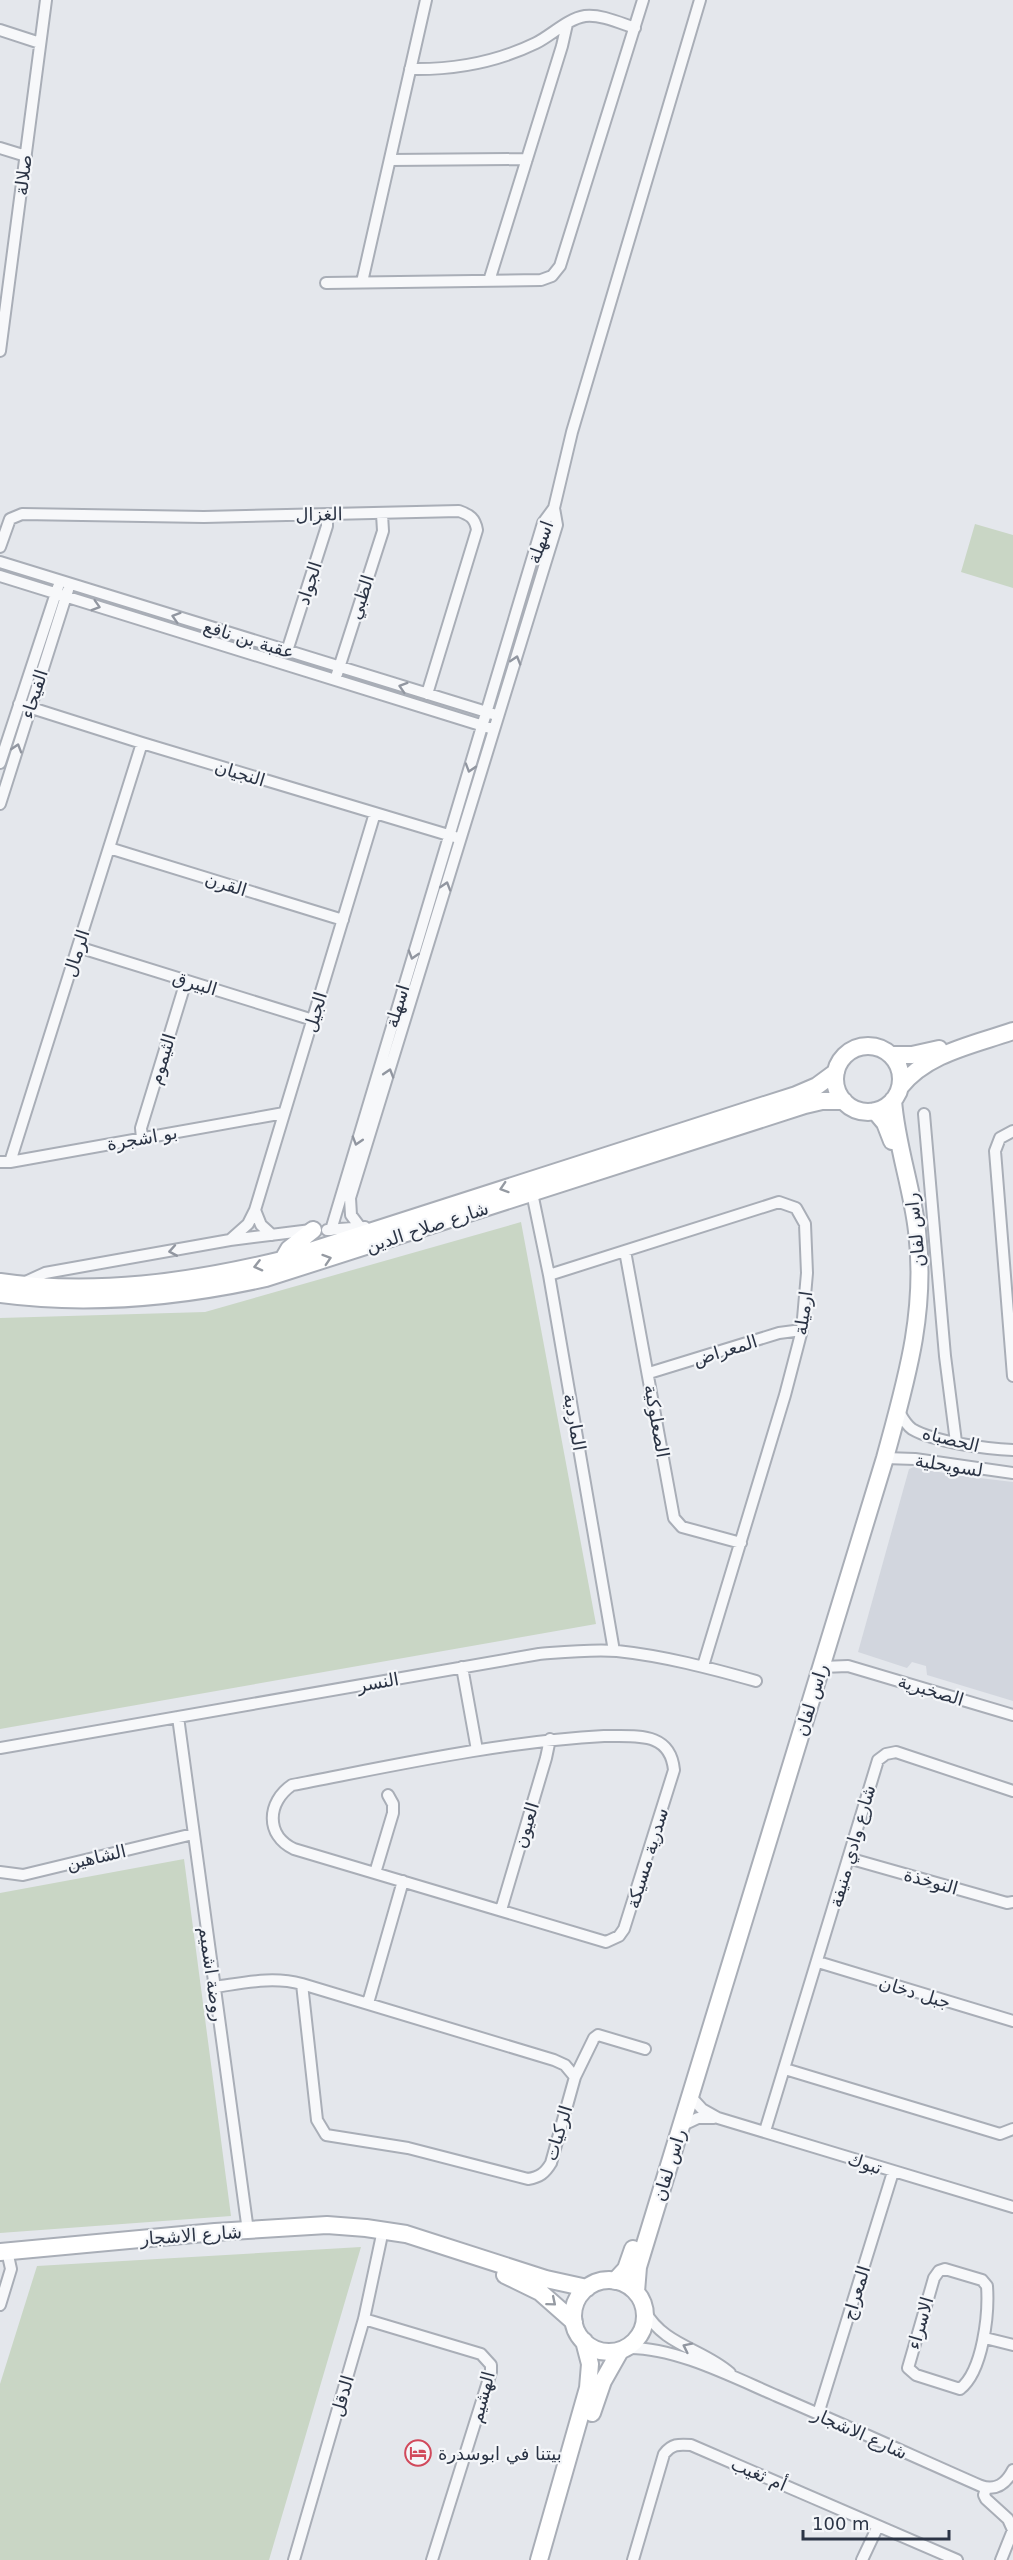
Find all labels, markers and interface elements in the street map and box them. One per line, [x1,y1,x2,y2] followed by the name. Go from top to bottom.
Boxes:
[10,153,36,197] street label: صلالة
[295,503,343,526] street label: الغزال
[523,518,558,567] street label: اسهلة
[292,559,327,608] street label: الجواد
[344,572,379,622] street label: الظبي
[90,598,101,611] one-way arrow
[171,612,182,624] one-way arrow
[201,615,297,664] street label: عقبة بن نافع
[509,656,521,666] one-way arrow
[16,667,52,721] street label: الفيحاء
[398,682,409,694] one-way arrow
[10,743,22,754] one-way arrow
[212,755,268,791] street label: النجيان
[465,762,477,773] one-way arrow
[202,868,250,901] street label: القرن
[439,882,451,892] one-way arrow
[59,927,94,980] street label: الرمال
[408,949,420,960] one-way arrow
[170,966,220,1001] street label: البيرق
[381,982,414,1030] street label: اسهلة
[299,989,331,1035] street label: الجيل
[144,1031,181,1087] street label: الثيموم
[382,1068,394,1079] one-way arrow
[105,1121,179,1155] street label: بو اشجرة
[352,1135,364,1146] one-way arrow
[499,1181,510,1194] one-way arrow
[901,1192,929,1268] street label: راس لفان
[363,1197,491,1258] street label: شارع صلاح الدين
[168,1244,177,1256] one-way arrow
[321,1254,332,1266] one-way arrow
[254,1258,264,1271] one-way arrow
[790,1290,816,1336] street label: ارميلة
[690,1330,760,1371] street label: المعراض
[639,1383,674,1459] street label: الصعلوكية
[560,1392,590,1452] street label: الماردية
[920,1422,982,1456] street label: الحصباه
[913,1449,984,1482] street label: لسويحلية
[790,1661,832,1739] street label: راس لفان
[355,1668,401,1697] street label: النسر
[895,1670,966,1711] street label: الصخبرية
[824,1782,880,1910] street label: شارع وادي منيفة
[509,1799,544,1851] street label: العيون
[622,1805,672,1911] street label: سدرية مسيكة
[64,1840,128,1875] street label: الشاهين
[901,1863,960,1900] street label: النوخذة
[194,1925,229,2023] street label: روضة اشميم
[877,1971,953,2013] street label: جبل دخان
[540,2103,577,2164] street label: الركيات
[648,2126,690,2204] street label: راس لفان
[845,2148,885,2179] street label: تبوك
[138,2221,243,2250] street label: شارع الاشجار
[838,2263,875,2323] street label: المعراج
[545,2294,556,2305] one-way arrow
[902,2294,938,2352] street label: الاسراء
[682,2343,693,2355] one-way arrow
[465,2369,500,2425] street label: الهشيم
[326,2373,358,2419] street label: الدقل
[808,2402,911,2464] street label: شارع الاشجار
[403,2438,433,2468] hotel icon: بيتنا في ابوسدرة
[438,2443,562,2465] place label: بيتنا في ابوسدرة
[728,2452,790,2495] street label: أم ثغيب
[803,2503,948,2541] scale bar
[812,2513,870,2534] text: 100 m

